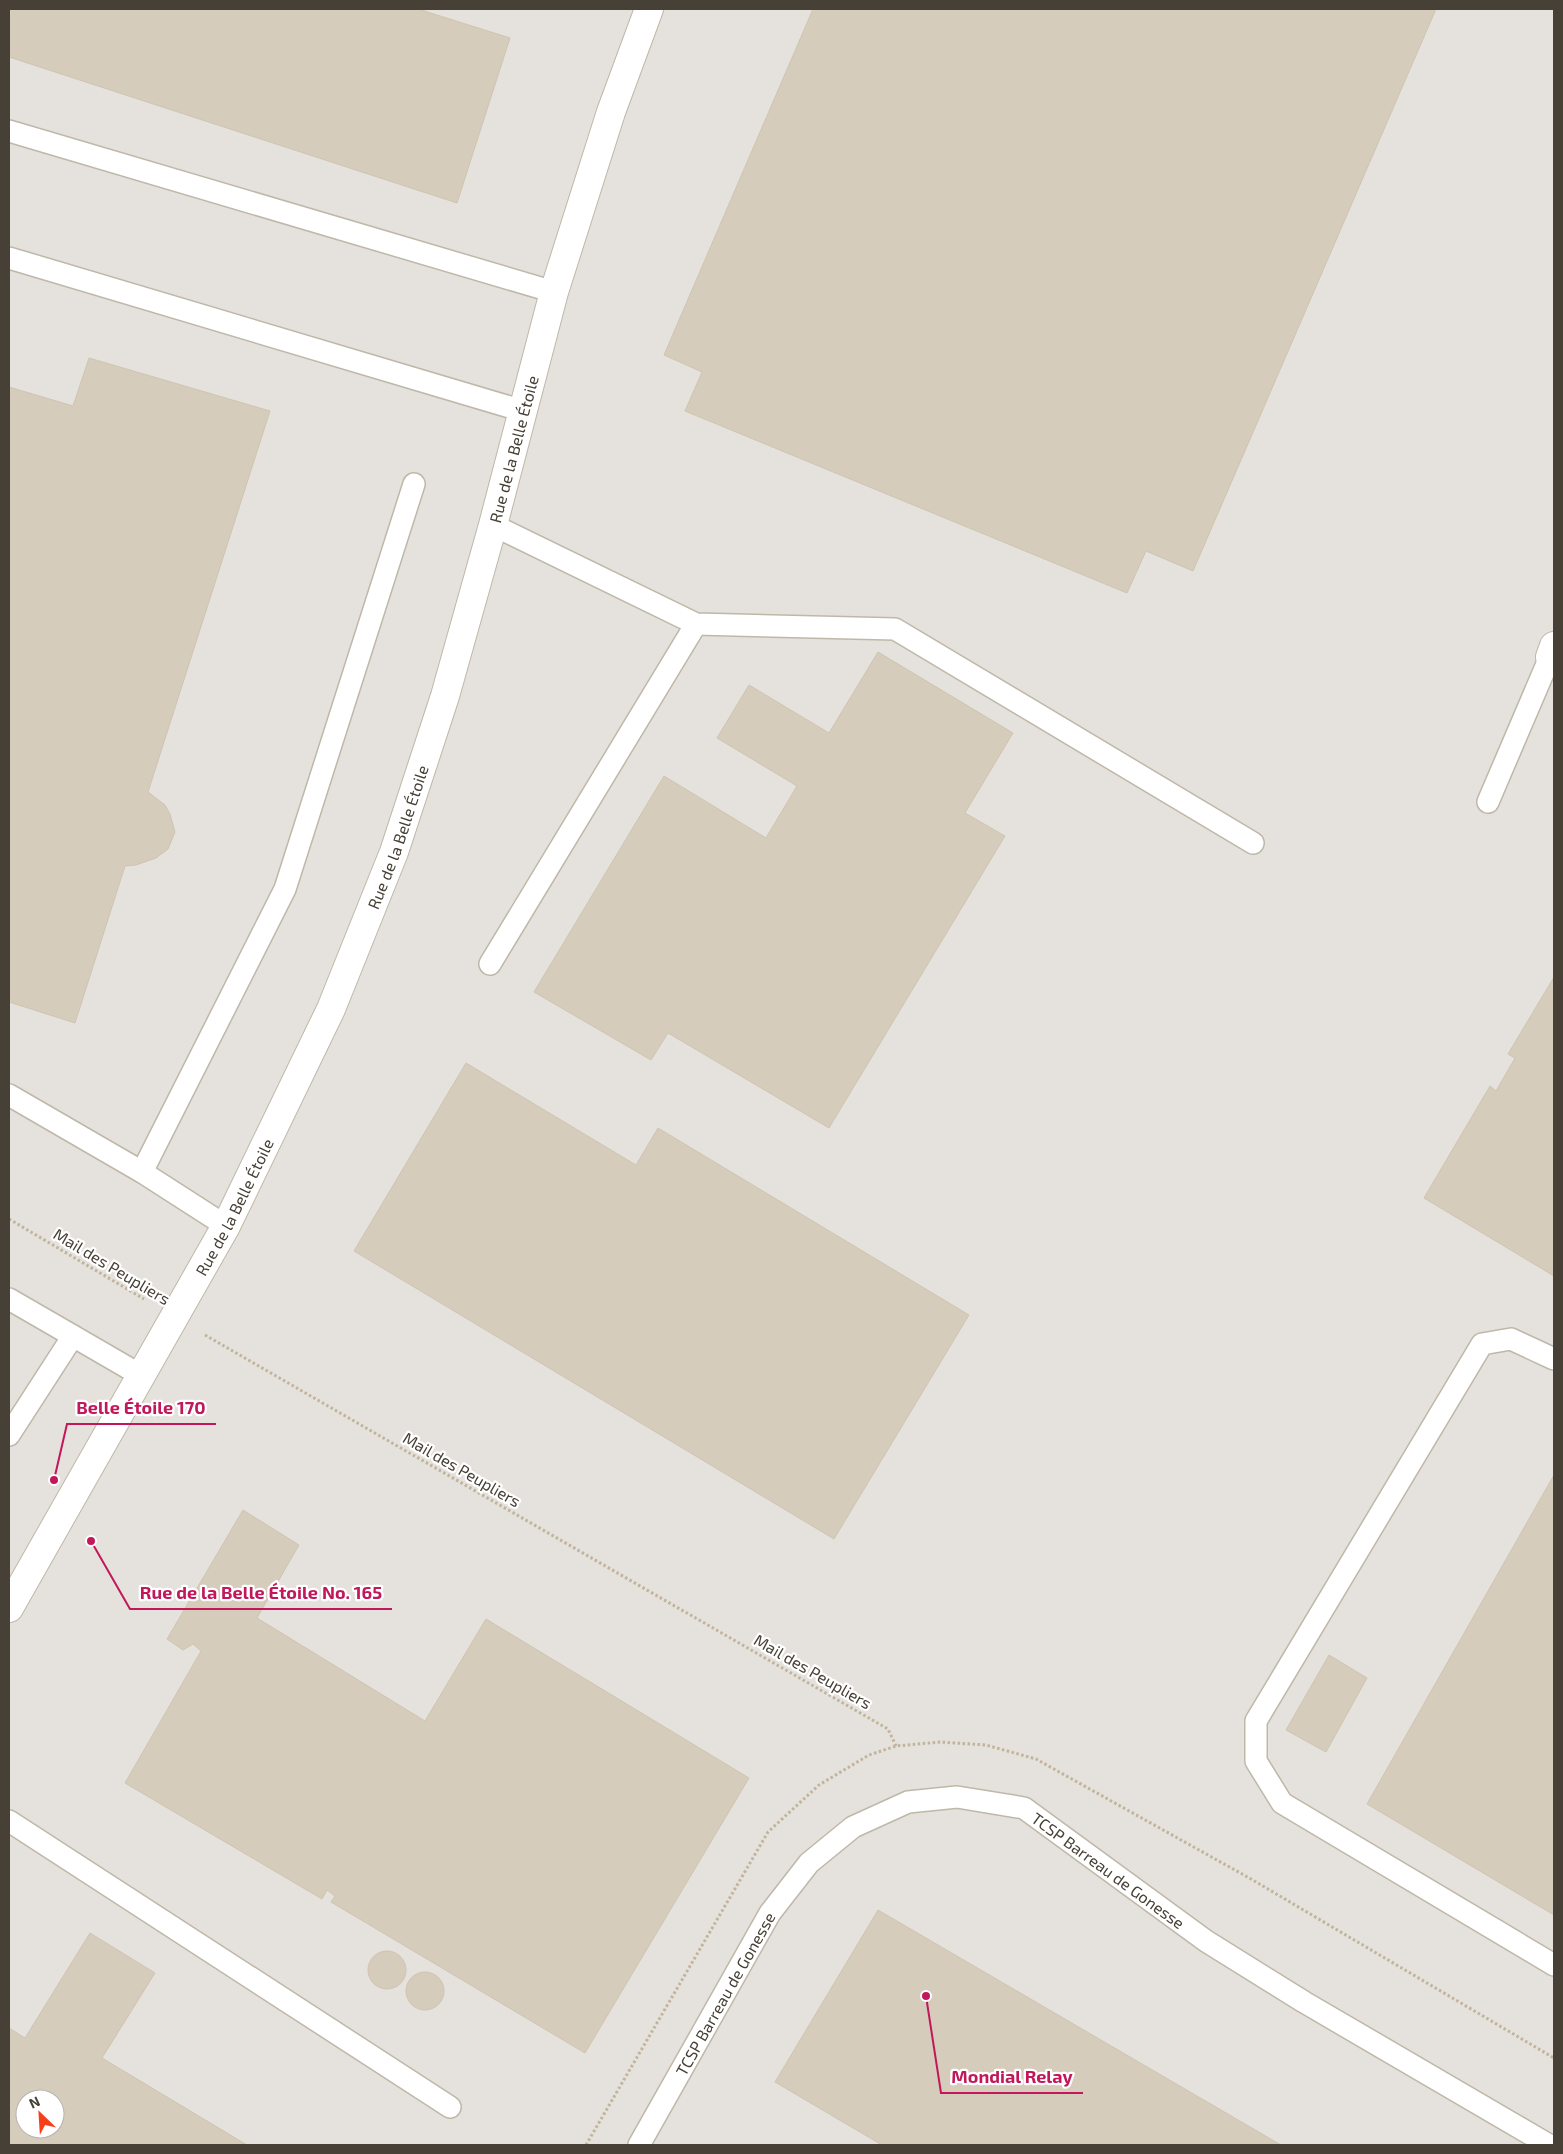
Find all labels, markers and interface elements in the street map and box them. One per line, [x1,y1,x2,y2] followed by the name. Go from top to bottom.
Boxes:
[485,373,541,525] street label: Rue de la Belle Étoile
[363,762,431,911] street label: Rue de la Belle Étoile
[191,1135,277,1279] street label: Rue de la Belle Étoile
[50,1224,174,1308] street label: Mail des Peupliers
[67,1391,216,1424] callout: Belle Étoile 170
[76,1396,206,1418] text: Belle Étoile 170
[400,1428,524,1510] street label: Mail des Peupliers
[130,1576,392,1609] callout: Rue de la Belle Étoile No. 165
[140,1581,382,1603] text: Rue de la Belle Étoile No. 165
[751,1630,875,1712] street label: Mail des Peupliers
[1028,1808,1189,1932] street label: TCSP Barreau de Gonesse
[671,1908,778,2079] street label: TCSP Barreau de Gonesse
[941,2060,1083,2093] callout: Mondial Relay
[951,2065,1073,2087] text: Mondial Relay
[15,2089,65,2139] north arrow
[26,2092,42,2112] text: N

